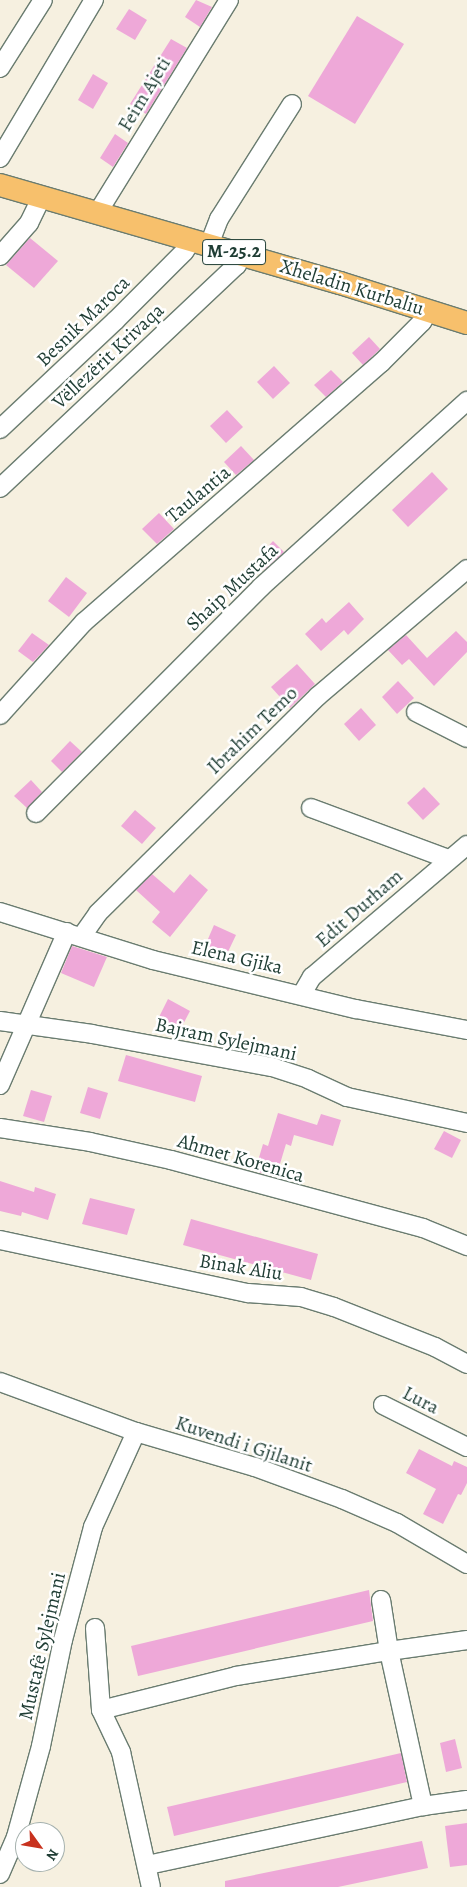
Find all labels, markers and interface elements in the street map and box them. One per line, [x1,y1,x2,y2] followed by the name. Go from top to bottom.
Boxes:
[112,52,176,136] street label: Feim Ajeti
[202,236,266,268] road number: M-25.2
[277,254,427,320] street label: Xheladin Kurbaliu
[31,271,135,371] street label: Besnik Maroca
[47,298,169,414] street label: Vëllezërit Krivaqa
[161,460,235,528] street label: Taulantia
[181,538,283,636] street label: Shaip Mustafa
[202,681,302,779] street label: Ibrahim Temo
[311,864,407,952] street label: Edit Durham
[189,935,285,979] street label: Elena Gjika
[153,1012,299,1066] street label: Bajram Sylejmani
[175,1128,307,1188] street label: Ahmet Korenica
[198,1249,284,1285] street label: Binak Aliu
[399,1381,443,1419] street label: Lura
[172,1411,316,1477] street label: Kuvendi i Gjilanit
[13,1570,71,1722] street label: Mustafë Sylejmani
[15,1822,65,1872] north arrow
[42,1845,63,1864] text: N

